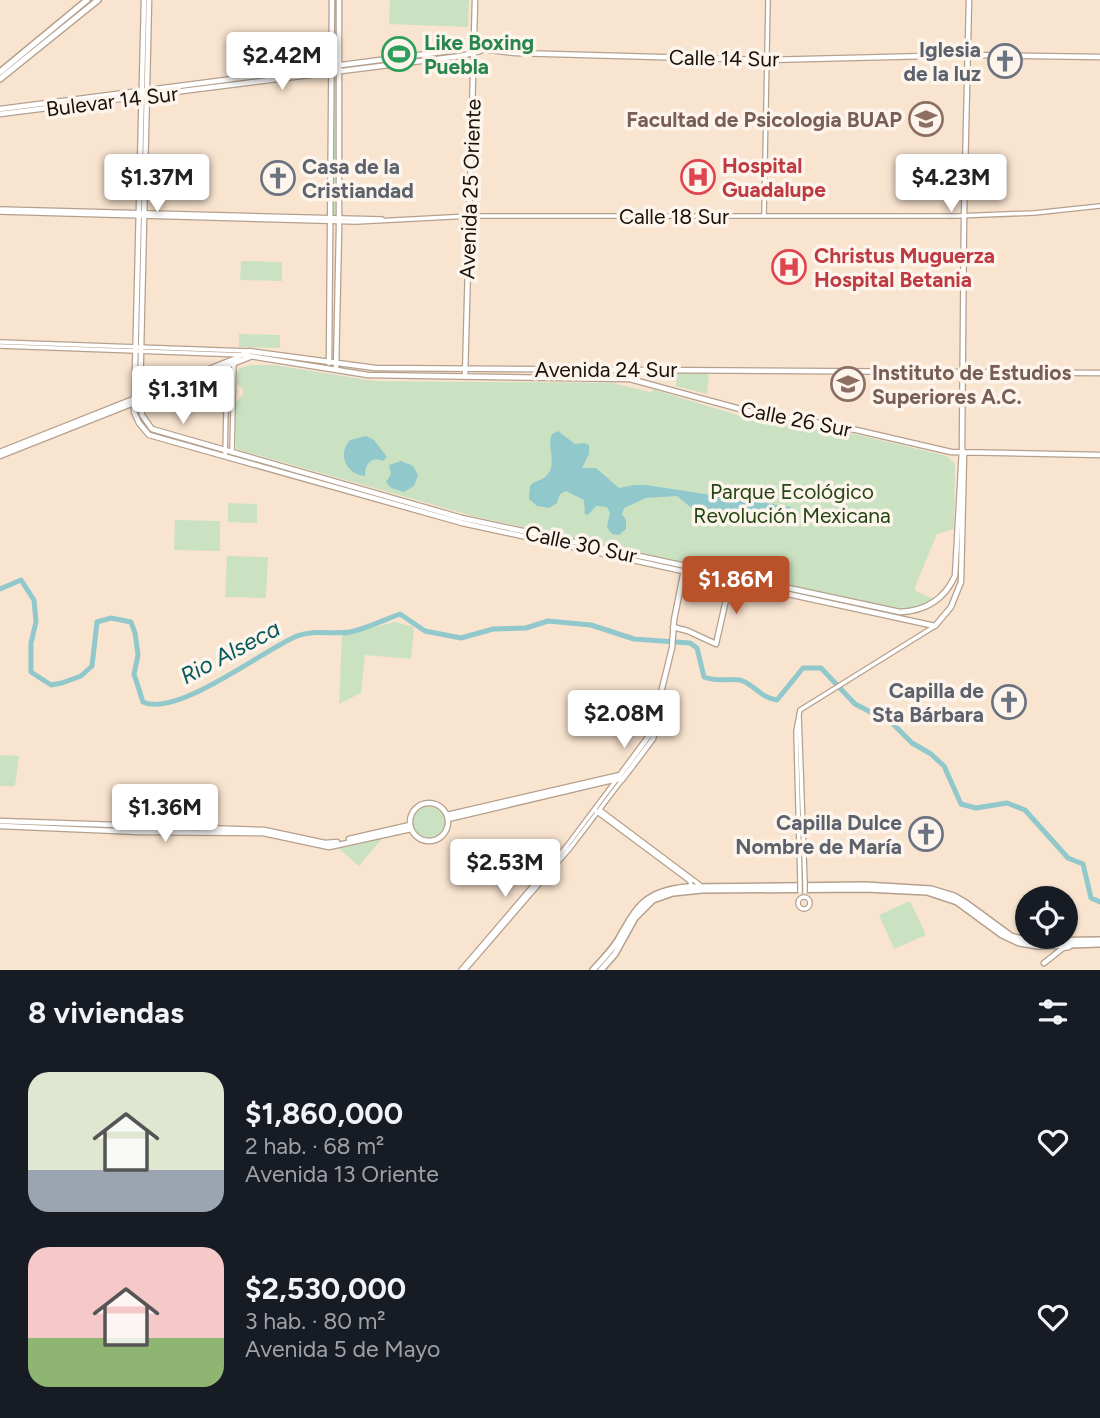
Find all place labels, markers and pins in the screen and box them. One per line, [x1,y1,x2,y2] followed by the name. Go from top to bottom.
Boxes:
[424,30,534,79] place label: Like Boxing Puebla
[225,32,339,92] pin: $2.42M
[380,35,418,73] sports icon: Like Boxing Puebla
[903,37,981,86] place label: Iglesia de la luz
[986,42,1024,80] church icon: Iglesia de la luz
[907,100,945,138] school or university icon: Facultad de Psicologia BUAP
[626,107,902,132] place label: Facultad de Psicologia BUAP
[722,153,826,202] place label: Hospital Guadalupe
[100,154,214,214] pin: $1.37M
[302,154,414,203] place label: Casa de la Cristiandad
[894,154,1008,214] pin: $4.23M
[679,158,717,196] hospital icon: Hospital Guadalupe
[259,159,297,197] church icon: Casa de la Cristiandad
[814,243,995,292] place label: Christus Muguerza Hospital Betania
[770,248,808,286] hospital icon: Christus Muguerza Hospital Betania
[872,360,1071,409] place label: Instituto de Estudios Superiores A.C.
[829,365,867,403] school or university icon: Instituto de Estudios Superiores A.C.
[126,366,240,426] pin: $1.31M
[679,556,793,616] pin: $1.86M
[872,678,984,727] place label: Capilla de Sta Bárbara
[990,683,1028,721] church icon: Capilla de Sta Bárbara
[567,690,681,750] pin: $2.08M
[108,784,222,844] pin: $1.36M
[735,810,902,859] place label: Capilla Dulce Nombre de María
[907,815,945,853] church icon: Capilla Dulce Nombre de María
[448,839,562,899] pin: $2.53M

